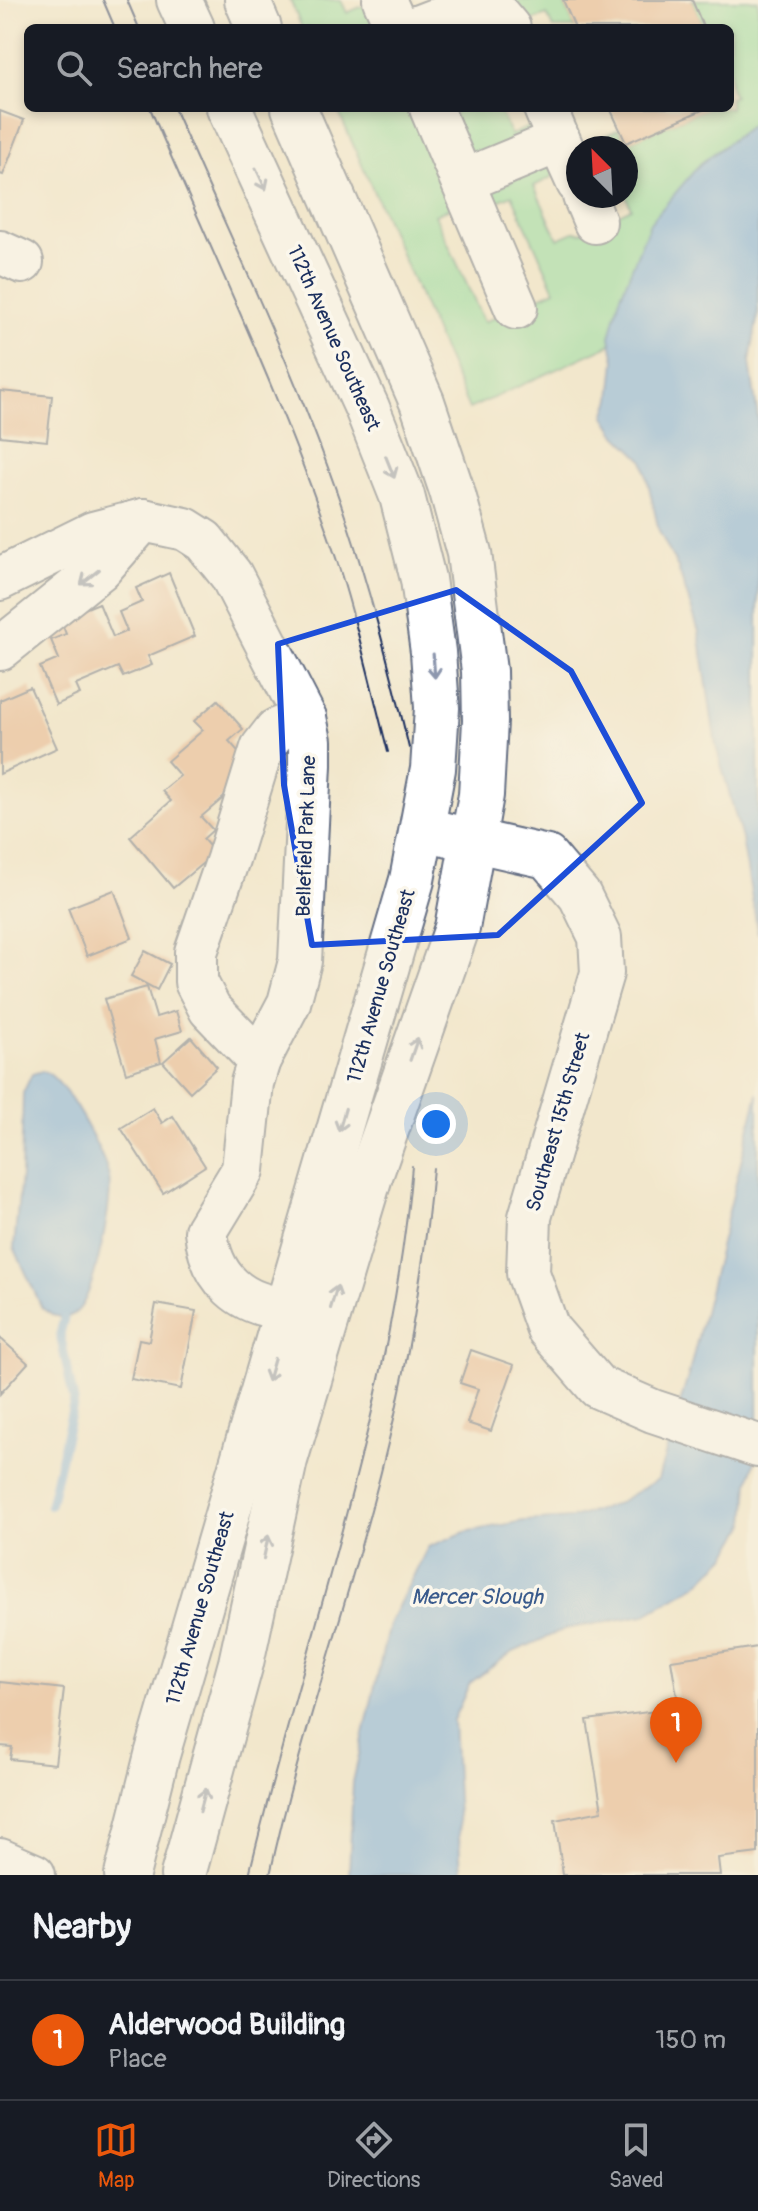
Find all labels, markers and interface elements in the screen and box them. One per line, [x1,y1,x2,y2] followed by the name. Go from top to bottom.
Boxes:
[24,24,734,112] search box
[52,46,96,90] icon: search
[116,50,263,87] text: Search here
[566,136,638,208] north arrow
[255,166,270,190] one-way arrow
[282,241,387,436] street label: 112th Avenue Southeast
[384,454,399,479] one-way arrow
[80,568,101,586] one-way arrow
[427,652,442,679] one-way arrow
[291,755,321,917] street label: Bellefield Park Lane
[341,885,421,1086] street label: 112th Avenue Southeast
[520,1029,596,1214] street label: Southeast 15th Street
[408,1037,423,1062] one-way arrow
[416,1104,456,1144] your location
[334,1106,349,1132] one-way arrow
[327,1284,342,1310] one-way arrow
[262,1356,277,1382] one-way arrow
[160,1507,240,1708] street label: 112th Avenue Southeast
[259,1535,274,1561] one-way arrow
[411,1583,545,1611] water label: Mercer Slough
[650,1697,702,1763] pin: 1
[197,1787,212,1813] one-way arrow
[32,1906,131,1949] text: Nearby
[108,2006,345,2043] text: Alderwood Building
[53,2024,63,2056] text: 1
[655,2024,726,2056] text: 150 m
[108,2043,167,2075] text: Place
[94,2118,138,2194] tab: Map
[327,2118,420,2194] tab: Directions
[609,2118,664,2194] tab: Saved

